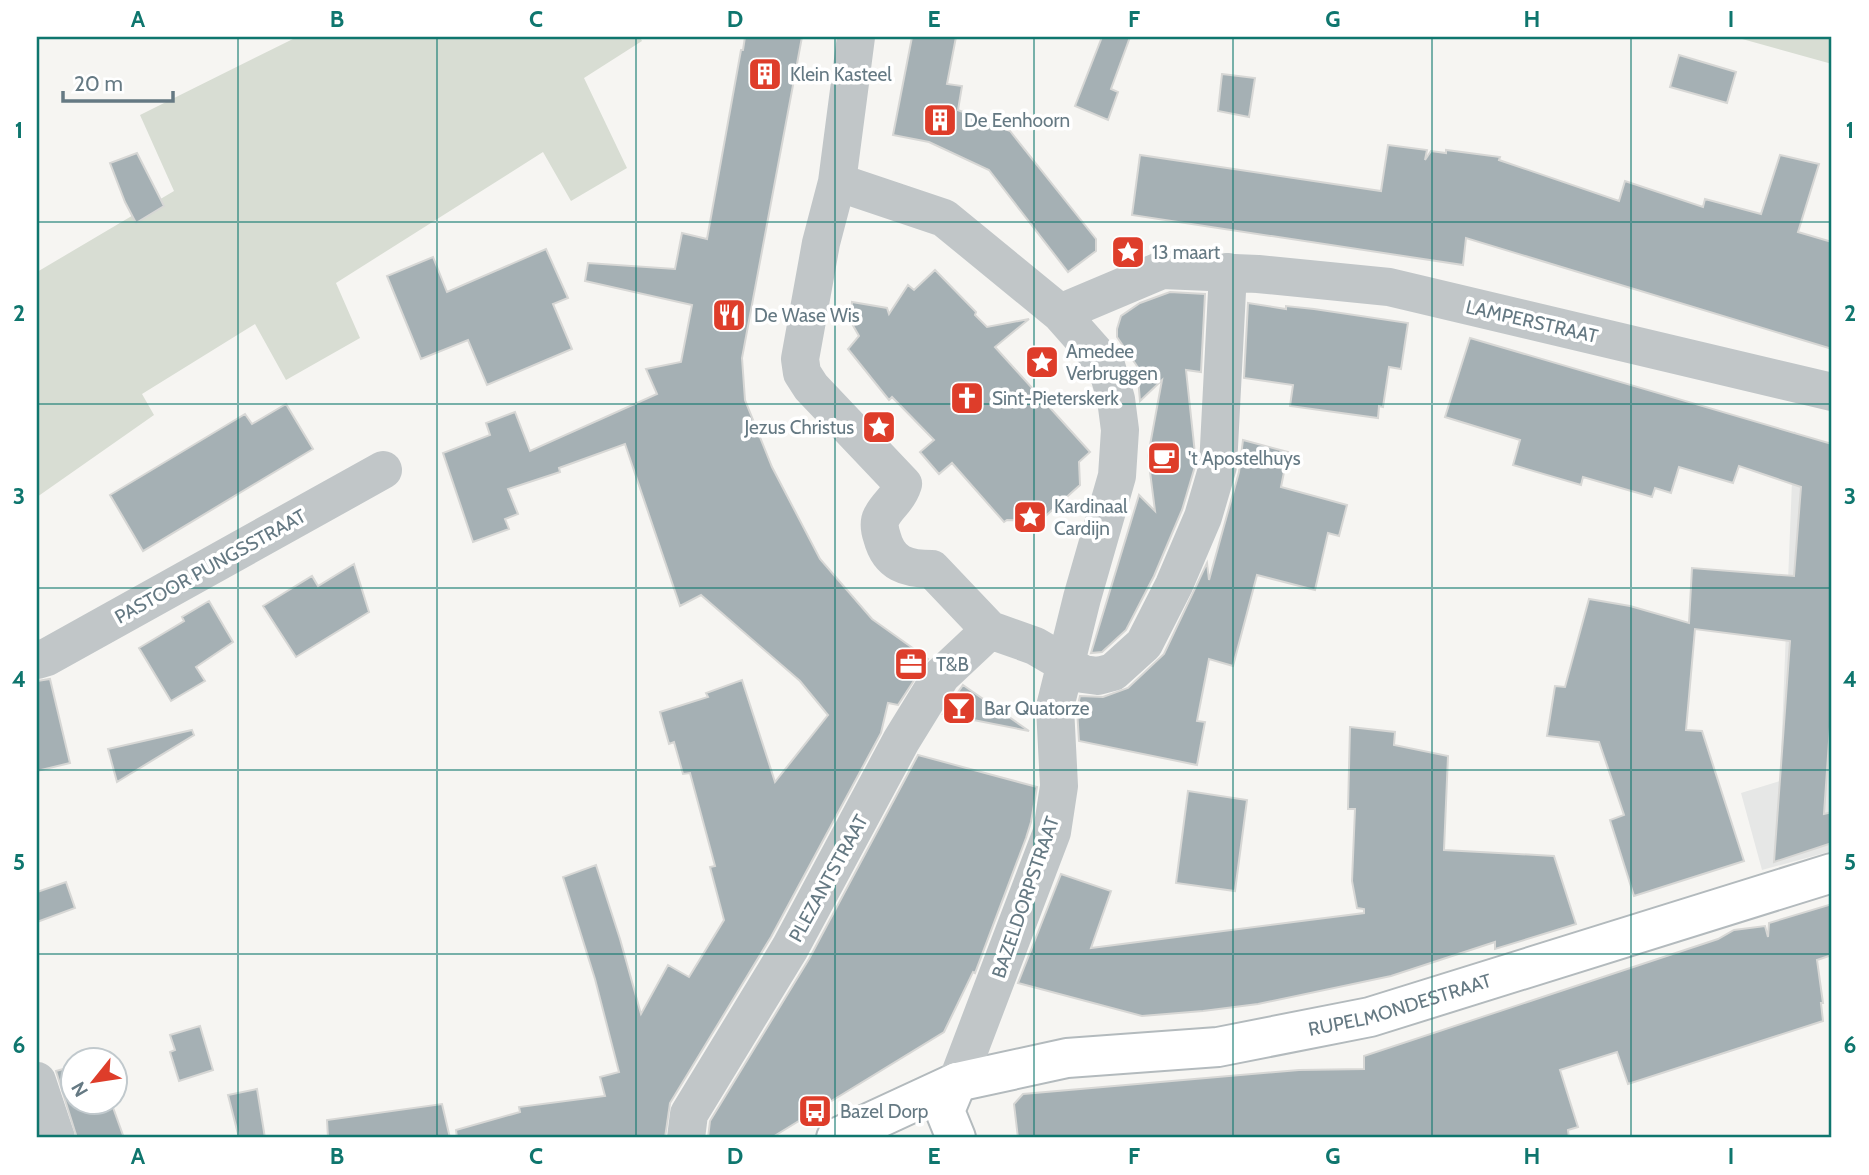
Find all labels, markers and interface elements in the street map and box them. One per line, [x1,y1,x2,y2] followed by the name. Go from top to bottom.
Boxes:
[131,5,146,33] text: A
[330,5,344,33] text: B
[529,5,543,33] text: C
[727,5,743,33] text: D
[927,5,941,33] text: E
[1128,5,1140,33] text: F
[1325,5,1341,33] text: G
[1524,5,1540,33] text: H
[1728,5,1734,33] text: I
[746,55,784,93] building icon: Klein Kasteel
[63,60,173,104] scale bar
[790,63,892,86] place label: Klein Kasteel
[74,71,123,96] text: 20 m
[921,101,959,139] building icon: De Eenhoorn
[964,109,1070,132] place label: De Eenhoorn
[15,116,23,144] text: 1
[1846,116,1854,144] text: 1
[1109,233,1147,271] place icon: 13 maart
[1152,241,1221,264] place label: 13 maart
[1464,295,1600,348] street label: LAMPERSTRAAT
[710,296,748,334] restaurant icon: De Wase Wis
[13,299,25,327] text: 2
[1844,299,1856,327] text: 2
[754,304,860,327] place label: De Wase Wis
[1066,340,1158,385] place label: Amedee Verbruggen
[1023,343,1061,381] place icon: Amedee Verbruggen
[948,379,986,417] church icon: Sint-Pieterskerk
[992,387,1119,410] place label: Sint-Pieterskerk
[860,408,898,446] place icon: Jezus Christus
[744,416,854,439] place label: Jezus Christus
[1145,439,1183,477] cafe icon: 't Apostelhuys
[1188,447,1301,470] place label: 't Apostelhuys
[13,482,25,510] text: 3
[1844,482,1856,510] text: 3
[1054,495,1128,540] place label: Kardinaal Cardijn
[1011,498,1049,536] place icon: Kardinaal Cardijn
[111,504,310,629] street label: PASTOOR PUNGSSTRAAT
[892,645,930,683] office icon: T&B
[936,653,969,676] place label: T&B
[12,665,26,693] text: 4
[1843,665,1857,693] text: 4
[940,689,978,727] bar icon: Bar Quatorze
[984,697,1090,720] place label: Bar Quatorze
[784,811,873,946] street label: PLEZANTSTRAAT
[987,813,1064,981] street label: BAZELDORPSTRAAT
[13,848,25,876] text: 5
[1844,848,1856,876] text: 5
[1306,969,1494,1041] street label: RUPELMONDESTRAAT
[13,1031,25,1059] text: 6
[1844,1031,1856,1059] text: 6
[60,1046,130,1116] north arrow
[66,1078,93,1101] text: N
[796,1092,834,1130] bus stop icon: Bazel Dorp
[840,1100,928,1123] place label: Bazel Dorp
[131,1142,146,1170] text: A
[330,1142,344,1170] text: B
[529,1142,543,1170] text: C
[727,1142,743,1170] text: D
[927,1142,941,1170] text: E
[1128,1142,1140,1170] text: F
[1325,1142,1341,1170] text: G
[1524,1142,1540,1170] text: H
[1728,1142,1734,1170] text: I

